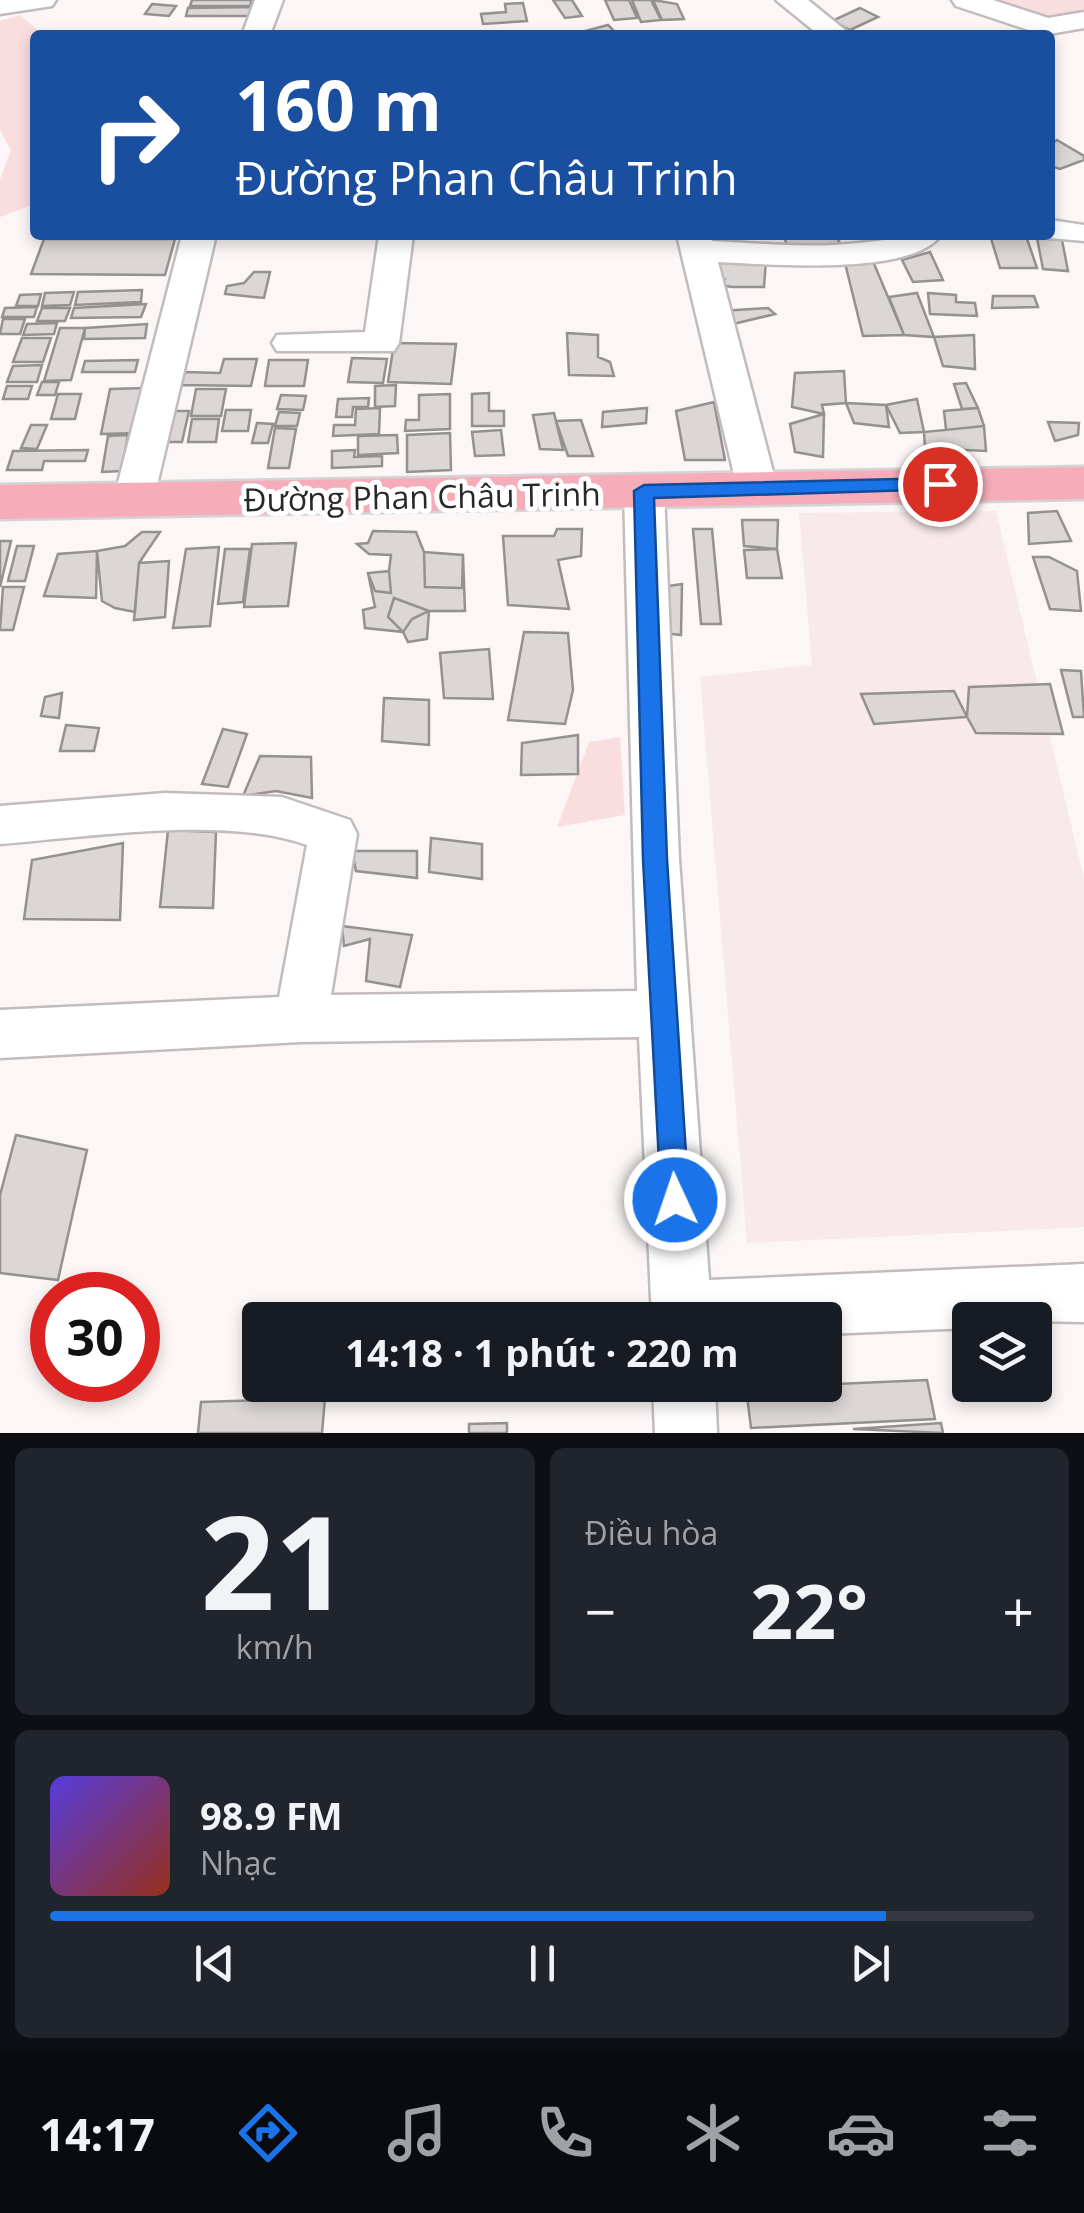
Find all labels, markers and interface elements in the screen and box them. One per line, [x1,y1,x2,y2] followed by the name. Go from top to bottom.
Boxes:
[235,56,442,152] text: 160 m
[70,70,200,200] icon: right
[235,147,738,208] text: Đường Phan Châu Trinh
[898,442,983,527] pin
[913,457,968,512] icon: arrive
[243,471,601,521] street label: Đường Phan Châu Trinh
[623,1148,727,1252] position arrow
[30,1272,160,1402] speed limit sign: 30
[952,1302,1052,1402] map controls
[952,1302,1052,1402] button: layers
[345,1326,739,1378] text: 14:18 · 1 phút · 220 m
[200,1471,349,1648] text: 21
[585,1511,718,1554] text: Điều hòa
[750,1559,868,1661] text: 22°
[585,1573,616,1648] text: −
[1003,1573,1034,1648] text: +
[236,1625,314,1668] text: km/h
[200,1789,343,1841] text: 98.9 FM
[200,1841,277,1884] text: Nhạc
[187,1936,242,1991] icon: previous
[515,1936,570,1991] icon: pause
[843,1936,898,1991] icon: next
[233,2098,303,2168] icon: directions
[382,2098,452,2168] icon: music
[530,2098,600,2168] icon: phone
[678,2098,748,2168] icon: climate
[826,2098,896,2168] icon: car
[975,2098,1045,2168] icon: filters
[39,2103,155,2164] text: 14:17

